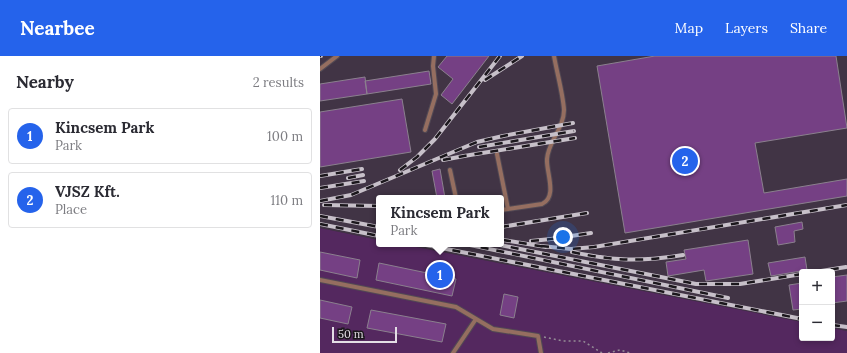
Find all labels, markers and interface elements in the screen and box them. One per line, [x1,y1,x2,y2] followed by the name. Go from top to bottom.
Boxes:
[20,16,95,40] text: Nearbee
[675,19,703,37] text: Map
[725,19,768,37] text: Layers
[790,19,827,37] text: Share
[16,71,74,93] text: Nearby
[253,74,304,91] text: 2 results
[55,118,154,137] text: Kincsem Park
[27,128,33,145] text: 1
[267,128,303,145] text: 100 m
[55,137,82,154] text: Park
[672,146,698,176] pin: 2
[55,182,120,201] text: VJSZ Kft.
[27,192,33,209] text: 2
[270,192,303,209] text: 110 m
[376,195,504,247] popup
[55,201,87,218] text: Place
[390,203,490,222] text: Kincsem Park
[390,222,417,239] text: Park
[553,227,573,247] your location
[427,260,453,290] pin: 1
[799,269,835,341] map controls
[799,269,835,305] button: +
[799,305,835,341] button: −
[332,325,397,344] scale bar
[338,327,364,341] text: 50 m

